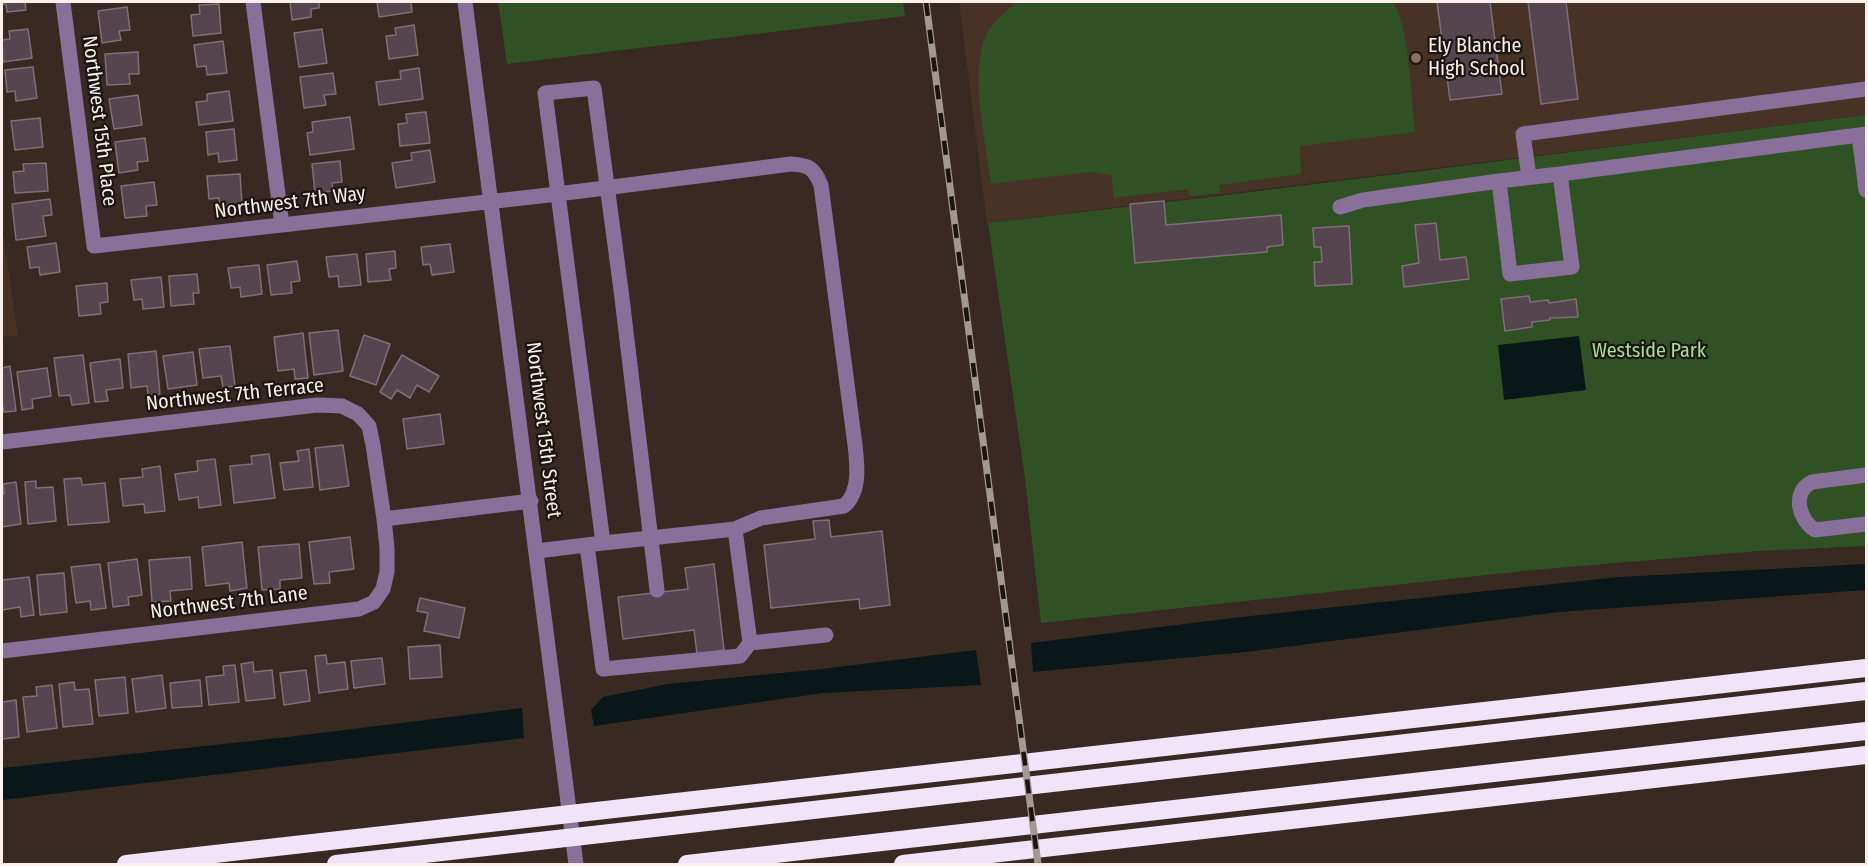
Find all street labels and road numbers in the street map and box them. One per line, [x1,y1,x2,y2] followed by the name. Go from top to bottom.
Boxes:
[77,34,121,208] street label: Northwest 15th Place
[213,182,367,224] street label: Northwest 7th Way
[520,341,566,519] street label: Northwest 15th Street
[145,374,325,416] street label: Northwest 7th Terrace
[149,581,309,625] street label: Northwest 7th Lane

